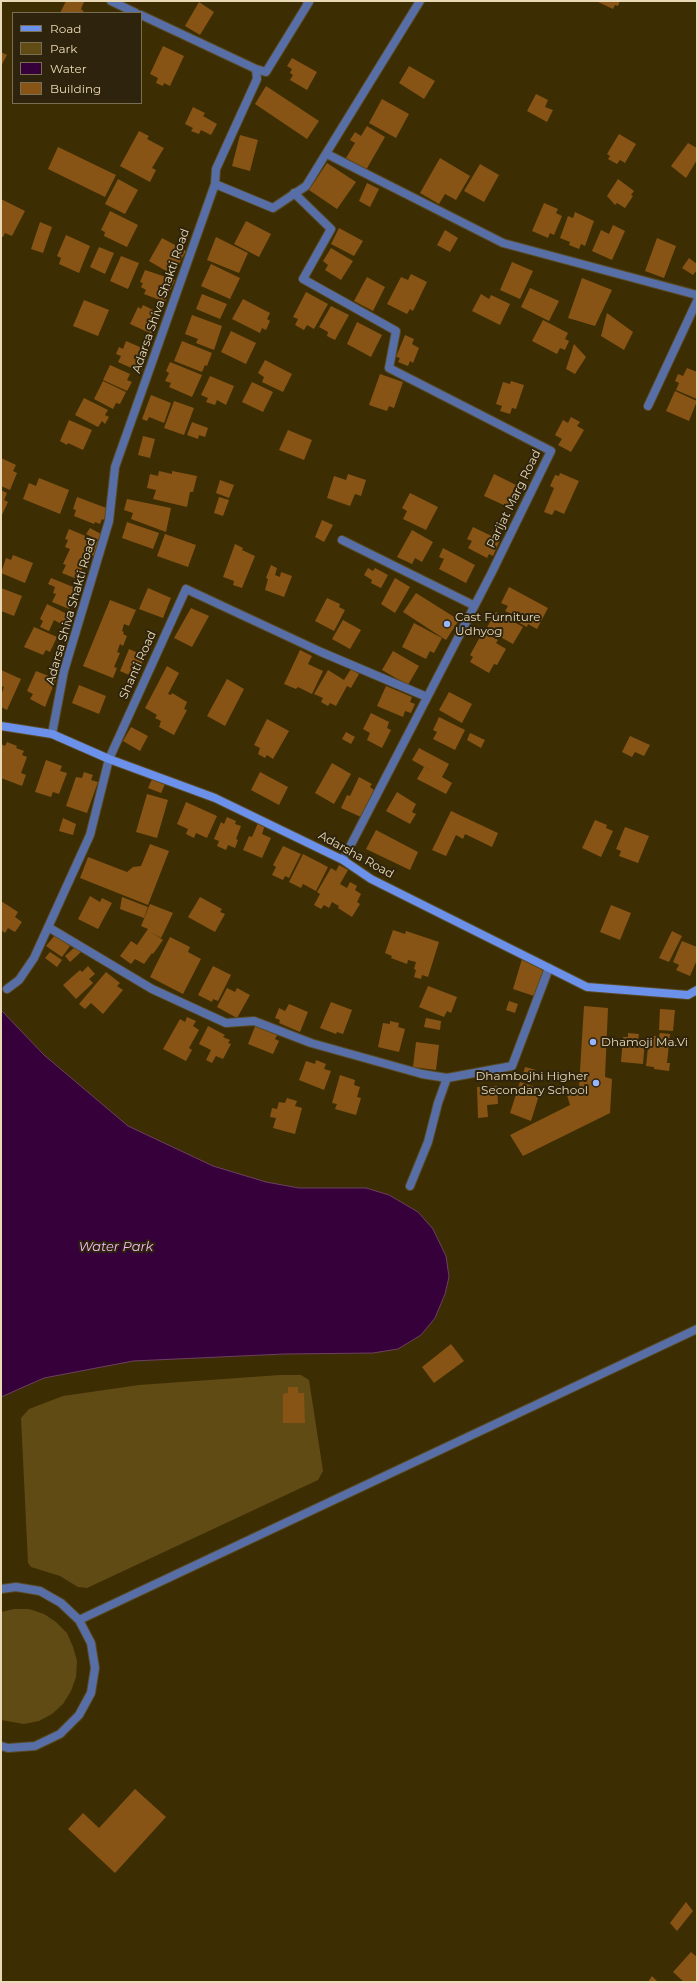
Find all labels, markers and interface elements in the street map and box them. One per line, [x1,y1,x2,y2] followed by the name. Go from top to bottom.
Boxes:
[12,12,142,104] legend
[50,21,81,36] text: Road
[50,41,77,56] text: Park
[50,61,86,76] text: Water
[50,81,101,96] text: Building
[129,227,193,375] street label: Adarsa Shiva Shakti Road
[484,447,544,551] street label: Parijat Marg Road
[43,536,99,686] street label: Adarsa Shiva Shakti Road
[455,610,541,638] place label: Cast Furniture Udhyog
[442,619,452,629] marker: Cast Furniture Udhyog
[117,629,159,701] street label: Shanti Road
[316,828,396,882] street label: Adarsha Road
[601,1035,688,1049] place label: Dhamoji Ma.Vi
[588,1037,598,1047] marker: Dhamoji Ma.Vi
[475,1069,588,1097] place label: Dhambojhi Higher Secondary School
[591,1078,601,1088] marker: Dhambojhi Higher Secondary School
[79,1239,153,1255] water label: Water Park

